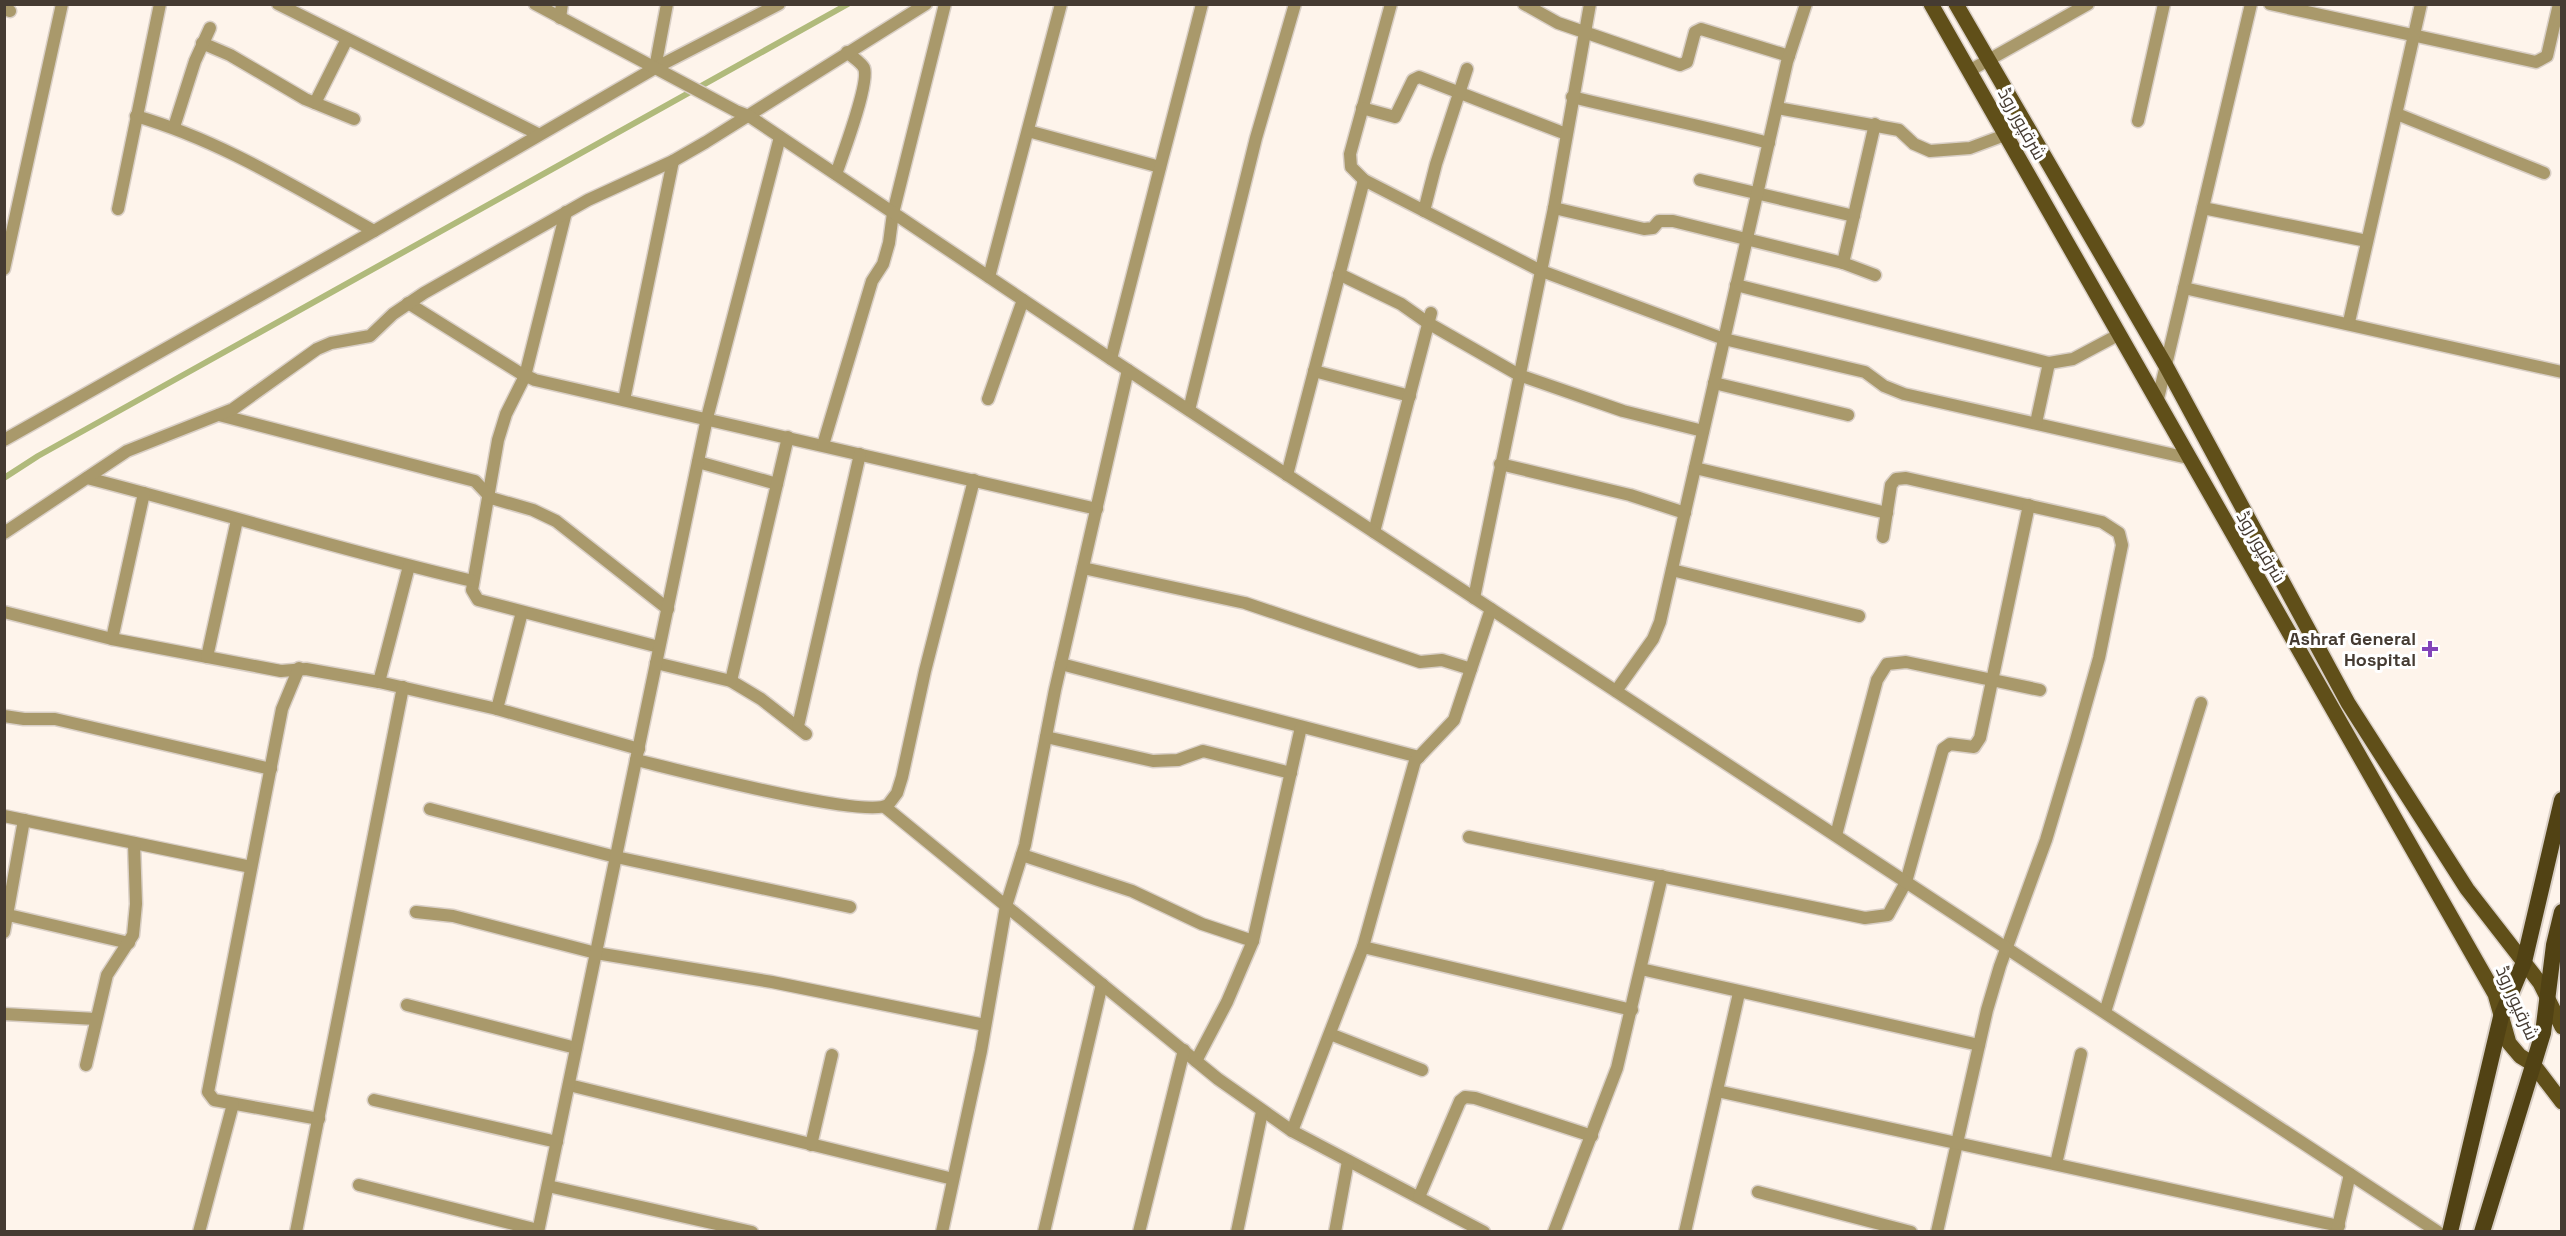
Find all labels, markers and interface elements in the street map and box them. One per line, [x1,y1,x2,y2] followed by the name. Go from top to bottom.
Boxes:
[1993,84,2052,164] street label: شرقپور روڈ
[2232,507,2291,587] street label: شرقپور روڈ
[2289,627,2416,671] place label: Ashraf General Hospital
[2421,640,2439,658] marker: Ashraf General Hospital
[2491,962,2544,1044] street label: شرقپور روڈ

